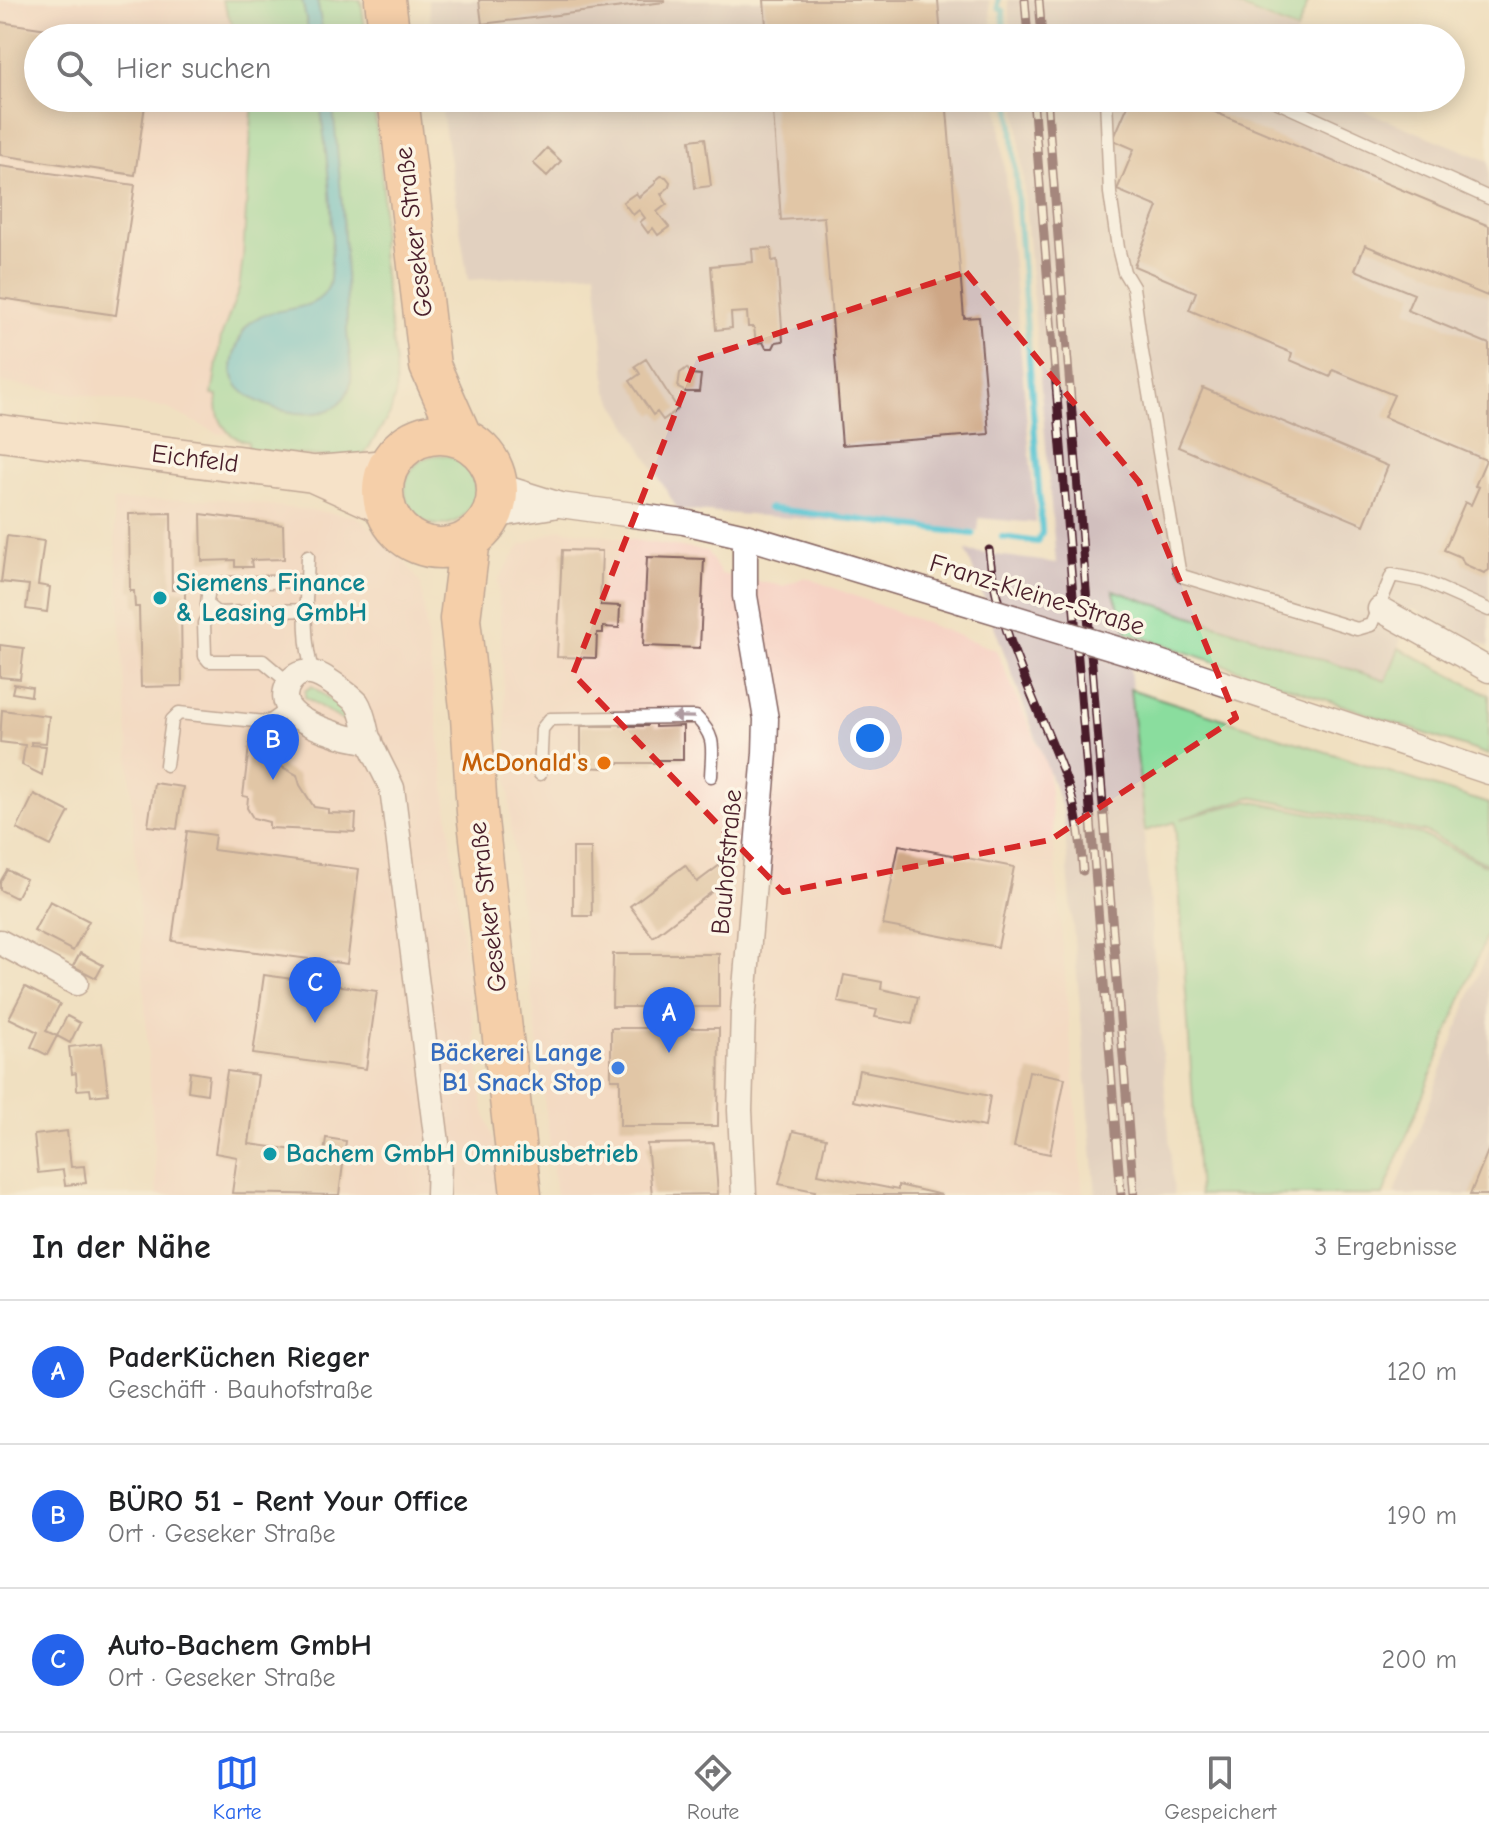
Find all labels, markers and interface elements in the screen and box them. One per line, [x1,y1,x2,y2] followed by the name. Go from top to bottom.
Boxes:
[24,24,1465,112] search box
[52,46,96,90] icon: search
[116,51,271,86] text: Hier suchen
[389,145,439,319] street label: Geseker Straße
[150,439,240,479] street label: Eichfeld
[926,548,1148,642] street label: Franz-Kleine-Straße
[176,568,367,628] place label: Siemens Finance & Leasing GmbH
[151,589,169,607] marker: Siemens Finance & Leasing GmbH
[670,711,695,724] one-way arrow
[247,714,299,780] pin: B
[850,718,890,758] your location
[462,748,588,778] place label: McDonald's
[595,754,613,772] marker: McDonald's
[706,788,748,936] street label: Bauhofstraße
[463,820,513,994] street label: Geseker Straße
[289,957,341,1023] pin: C
[643,987,695,1053] pin: A
[430,1038,602,1098] place label: Bäckerei Lange B1 Snack Stop
[609,1059,627,1077] marker: Bäckerei Lange B1 Snack Stop
[286,1139,638,1169] place label: Bachem GmbH Omnibusbetrieb
[261,1145,279,1163] marker: Bachem GmbH Omnibusbetrieb
[32,1227,211,1267] text: In der Nähe
[1314,1232,1457,1262] text: 3 Ergebnisse
[108,1340,369,1375] text: PaderKüchen Rieger
[51,1357,65,1387] text: A
[1387,1357,1457,1387] text: 120 m
[108,1375,373,1405] text: Geschäft · Bauhofstraße
[108,1484,468,1519] text: BÜRO 51 - Rent Your Office
[50,1501,66,1531] text: B
[1387,1501,1457,1531] text: 190 m
[108,1519,336,1549] text: Ort · Geseker Straße
[108,1628,372,1663] text: Auto-Bachem GmbH
[50,1645,66,1675] text: C
[1382,1645,1457,1675] text: 200 m
[108,1663,336,1693] text: Ort · Geseker Straße
[213,1751,262,1825] tab: Karte
[687,1751,739,1825] tab: Route
[1164,1751,1276,1825] tab: Gespeichert

